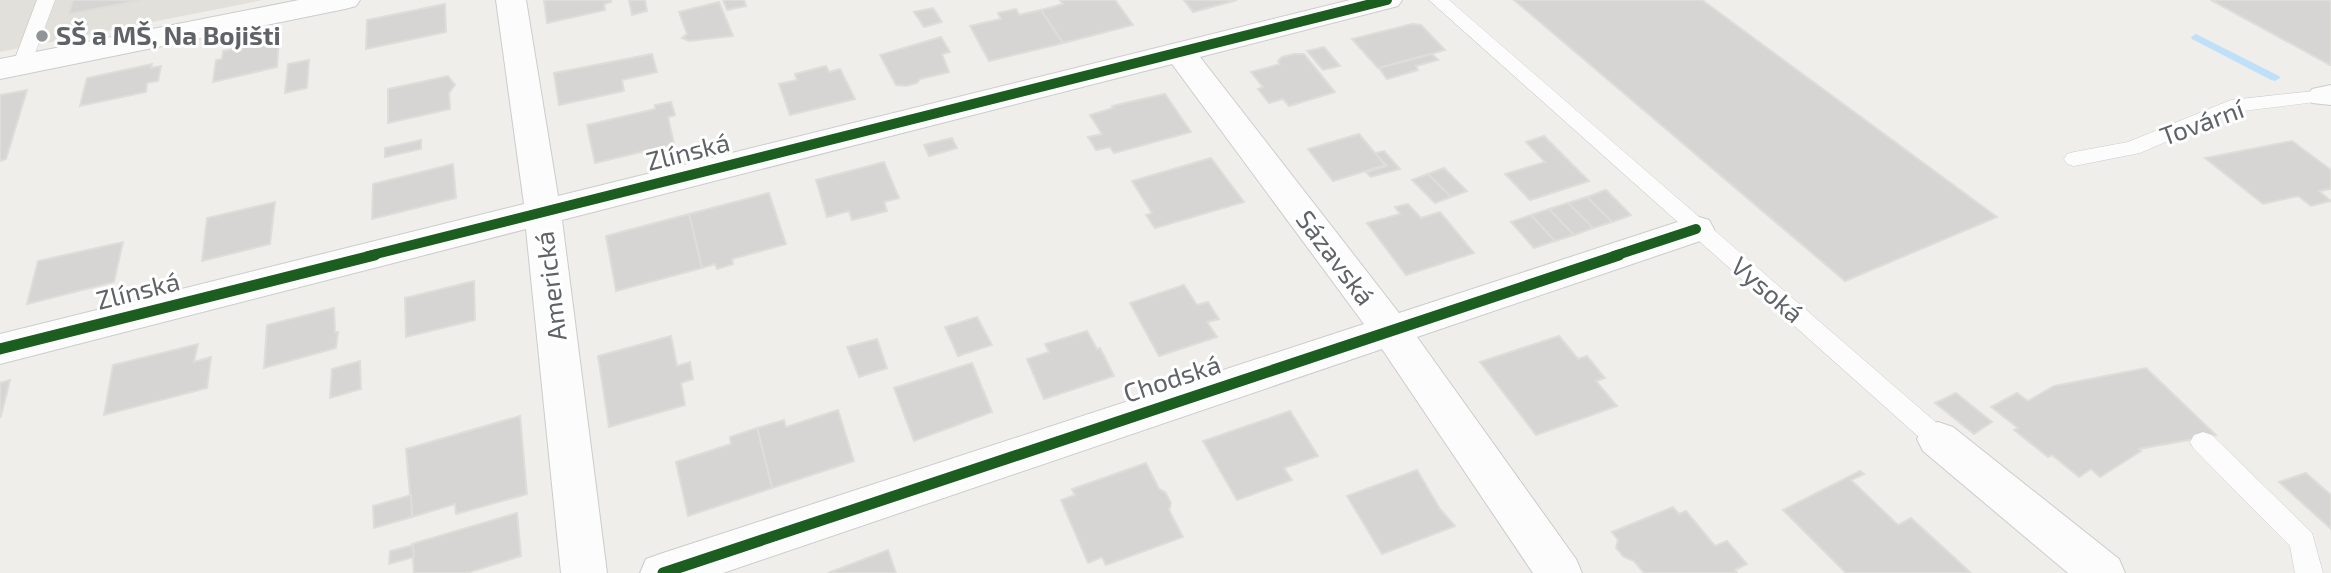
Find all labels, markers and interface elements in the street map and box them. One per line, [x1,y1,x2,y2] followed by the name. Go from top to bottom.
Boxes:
[56,19,281,50] place label: SŠ a MŠ, Na Bojišti
[34,28,50,44] marker: SŠ a MŠ, Na Bojišti
[2155,92,2249,151] street label: Tovární
[643,125,732,176] street label: Zlínská
[1290,203,1382,311] street label: Sázavská
[527,230,572,343] street label: Americká
[1726,249,1810,328] street label: Vysoká
[93,264,182,315] street label: Zlínská
[1119,347,1224,408] street label: Chodská

